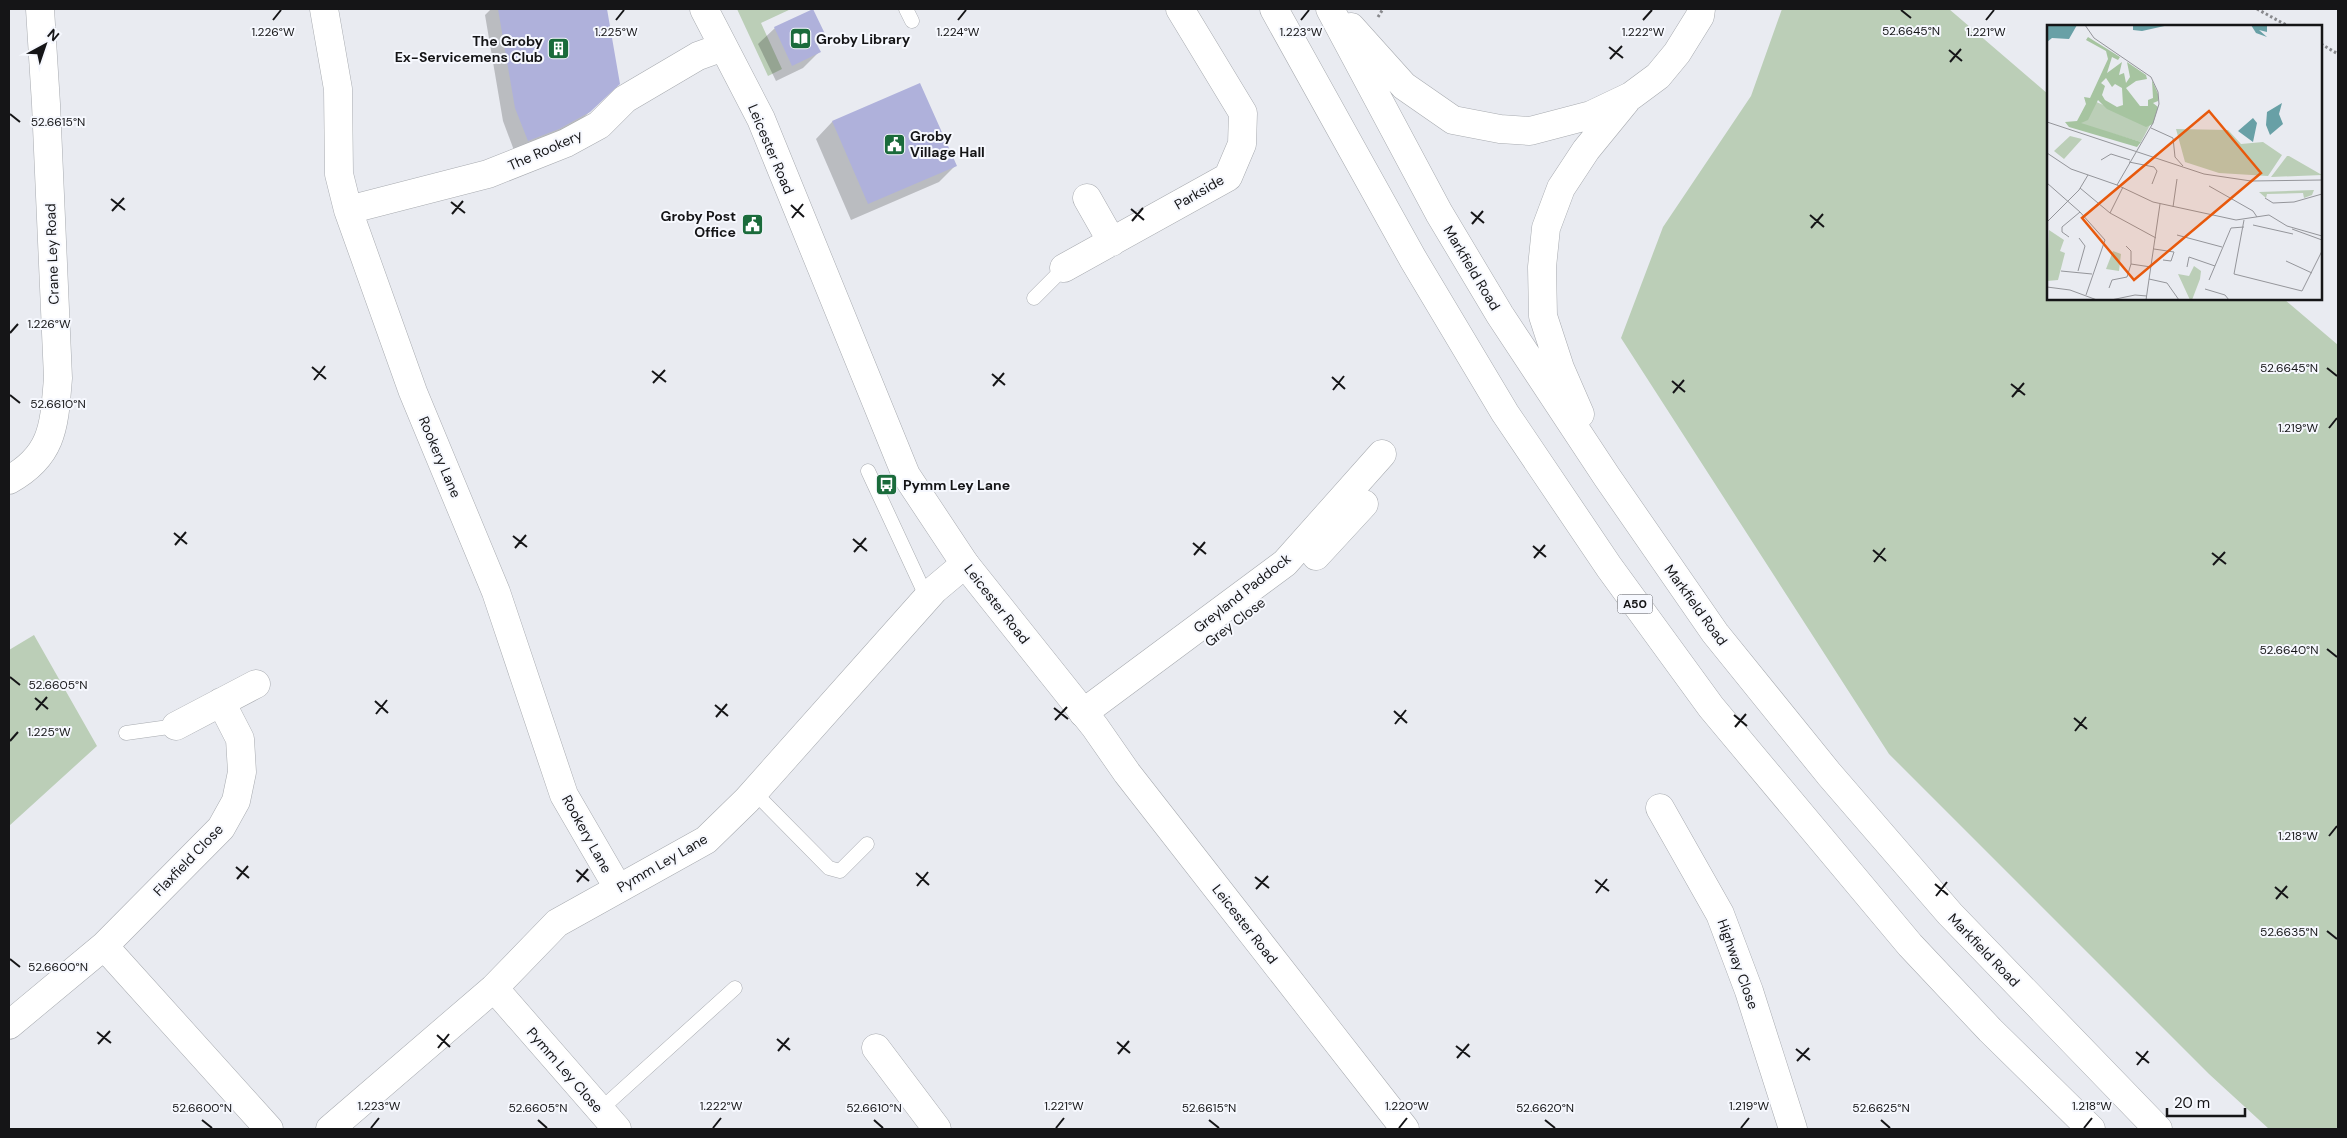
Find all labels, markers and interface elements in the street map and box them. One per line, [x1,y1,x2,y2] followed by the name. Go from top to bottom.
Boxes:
[20,20,70,70] north arrow
[1882,23,1940,39] text: 52.6645°N
[251,24,295,40] text: 1.226°W
[595,24,638,40] text: 1.225°W
[937,24,980,40] text: 1.224°W
[1280,24,1323,40] text: 1.223°W
[1622,24,1665,40] text: 1.222°W
[1966,24,2006,40] text: 1.221°W
[44,25,63,45] text: N
[2047,25,2322,300] inset map
[788,27,812,51] library icon: Groby Library
[816,30,911,48] place label: Groby Library
[395,32,544,66] place label: The Groby Ex-Servicemens Club
[547,37,571,61] building icon: The Groby Ex-Servicemens Club
[744,101,798,197] street label: Leicester Road
[31,114,85,130] text: 52.6615°N
[505,126,585,174] street label: The Rookery
[910,127,985,161] place label: Groby Village Hall
[882,132,906,156] public building icon: Groby Village Hall
[1171,171,1227,213] street label: Parkside
[41,203,63,305] street label: Crane Ley Road
[661,207,736,241] place label: Groby Post Office
[740,212,764,236] public building icon: Groby Post Office
[1440,222,1504,314] street label: Markfield Road
[27,316,71,332] text: 1.226°W
[2260,360,2318,376] text: 52.6645°N
[30,396,86,412] text: 52.6610°N
[415,414,465,500] street label: Rookery Lane
[2278,420,2318,436] text: 1.219°W
[875,473,899,497] bus stop icon: Pymm Ley Lane
[903,476,1010,494] place label: Pymm Ley Lane
[1190,549,1294,637] street label: Greyland Paddock
[960,561,1034,647] street label: Leicester Road
[1661,561,1731,649] street label: Markfield Road
[1201,593,1269,651] street label: Grey Close
[1618,594,1652,614] road number: A50
[2259,642,2319,658] text: 52.6640°N
[28,677,88,693] text: 52.6605°N
[28,724,71,740] text: 1.225°W
[558,792,616,876] street label: Rookery Lane
[149,820,227,900] street label: Flaxfield Close
[2278,828,2318,844] text: 1.218°W
[613,830,711,896] street label: Pymm Ley Lane
[1208,881,1282,967] street label: Leicester Road
[1944,909,2024,991] street label: Markfield Road
[1713,916,1763,1012] street label: Highway Close
[2260,924,2318,940] text: 52.6635°N
[28,959,88,975] text: 52.6600°N
[523,1024,607,1116] street label: Pymm Ley Close
[2167,1086,2244,1118] scale bar
[2174,1093,2210,1113] text: 20 m
[358,1098,401,1114] text: 1.223°W
[700,1098,743,1114] text: 1.222°W
[1044,1098,1084,1114] text: 1.221°W
[1385,1098,1429,1114] text: 1.220°W
[1729,1098,1769,1114] text: 1.219°W
[2072,1098,2112,1114] text: 1.218°W
[172,1100,232,1116] text: 52.6600°N
[508,1100,568,1116] text: 52.6605°N
[846,1100,902,1116] text: 52.6610°N
[1182,1100,1236,1116] text: 52.6615°N
[1516,1100,1574,1116] text: 52.6620°N
[1852,1100,1910,1116] text: 52.6625°N

